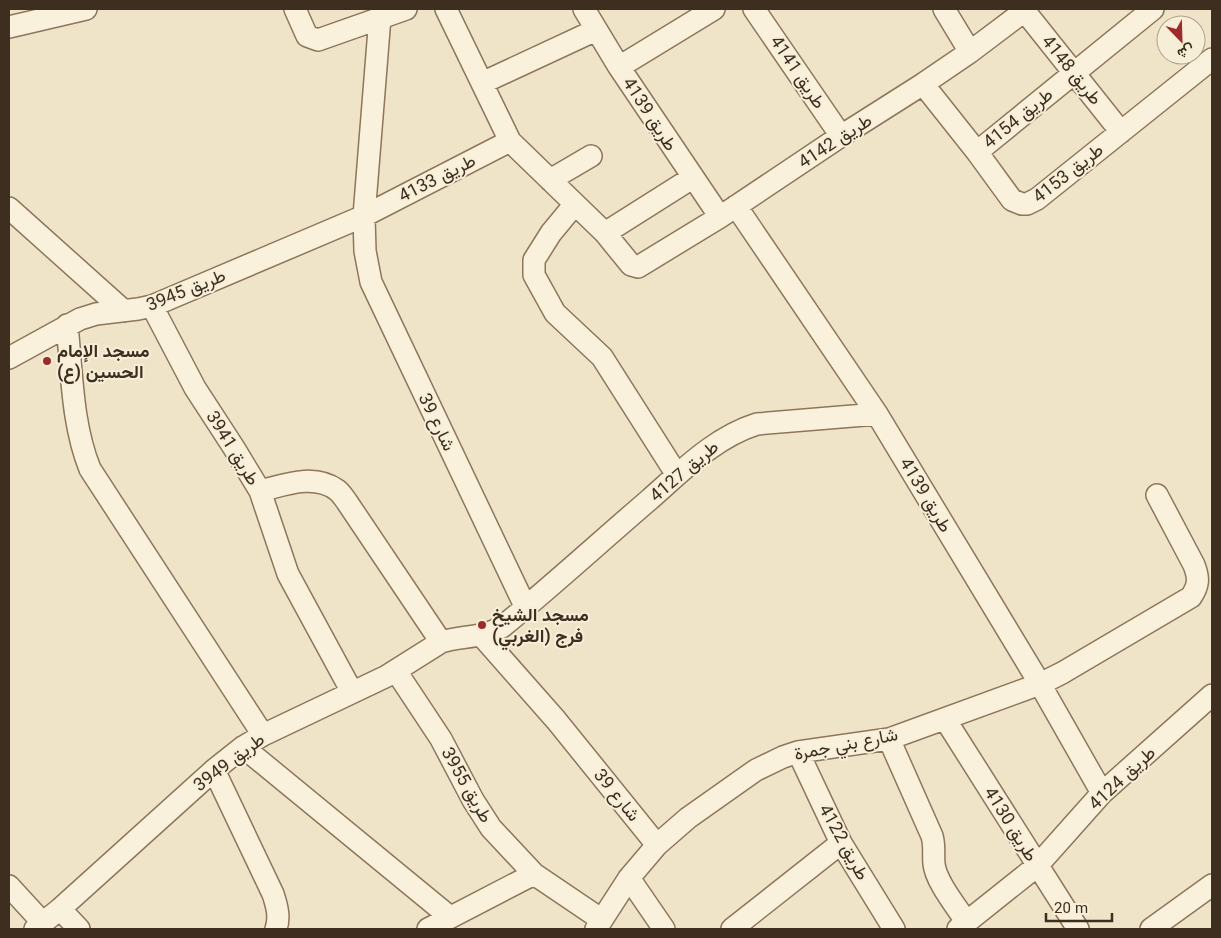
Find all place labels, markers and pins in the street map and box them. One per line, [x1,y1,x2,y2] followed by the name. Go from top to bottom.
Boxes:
[57,339,150,388] place label: مسجد الإمام الحسين (ع)
[41,355,53,367] marker: مسجد الإمام الحسين (ع)
[492,603,589,652] place label: مسجد الشيخ فرج (الغربي)
[476,619,488,631] marker: مسجد الشيخ فرج (الغربي)

